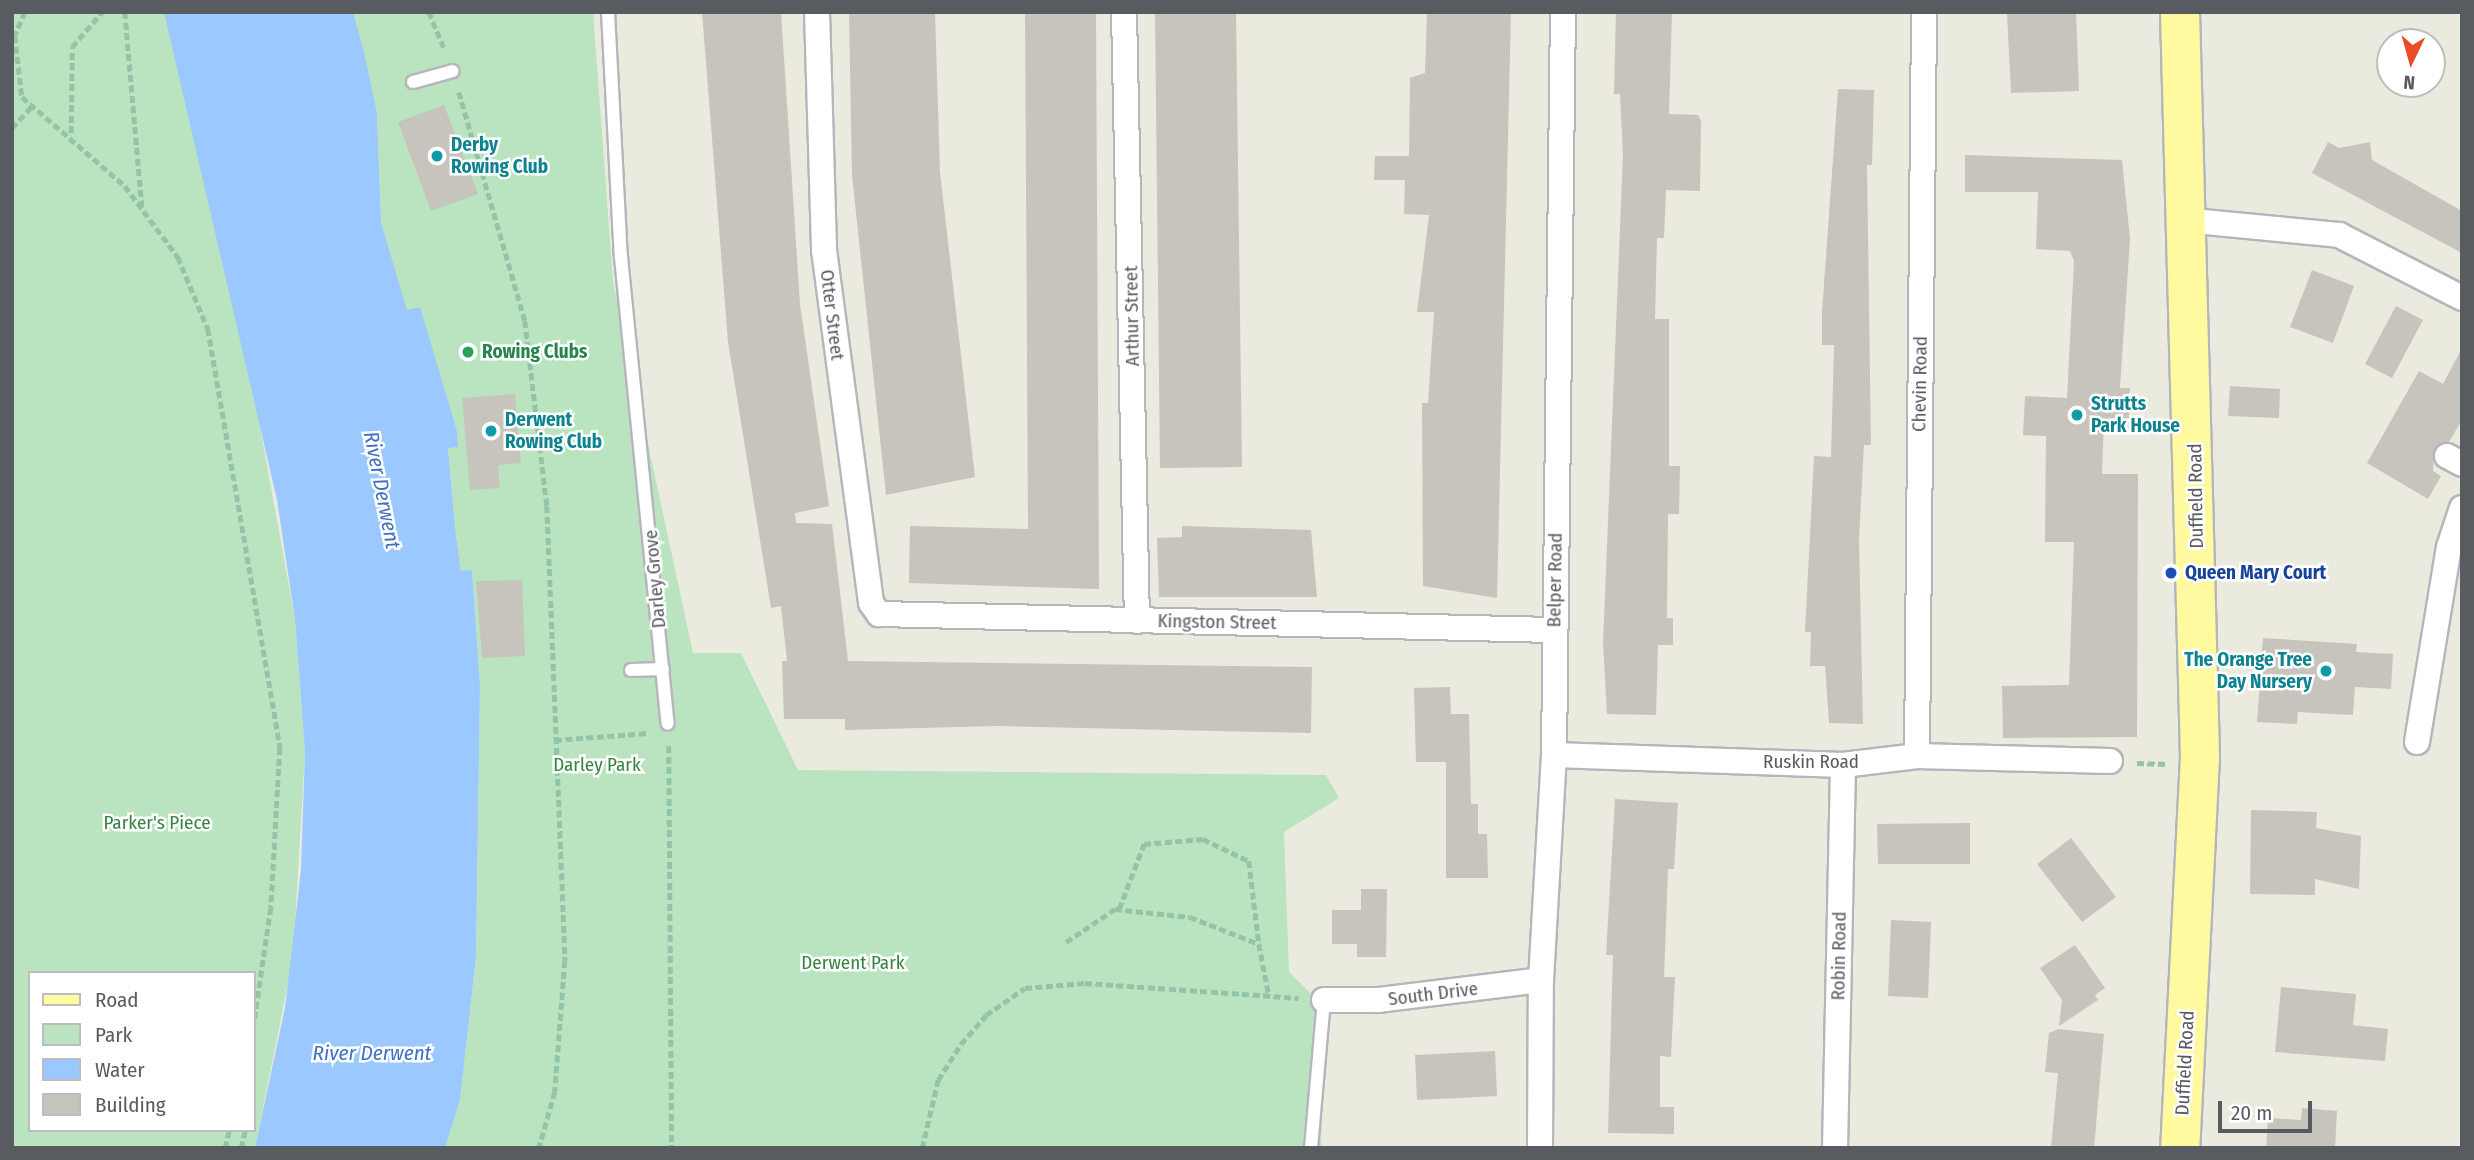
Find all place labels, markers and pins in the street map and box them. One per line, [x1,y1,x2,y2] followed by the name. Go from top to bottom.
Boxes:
[451,134,548,178] place label: Derby Rowing Club
[429,148,445,164] marker: Derby Rowing Club
[482,341,587,363] place label: Rowing Clubs
[460,344,476,360] marker: Rowing Clubs
[2091,393,2180,437] place label: Strutts Park House
[2069,407,2085,423] marker: Strutts Park House
[505,409,602,453] place label: Derwent Rowing Club
[483,423,499,439] marker: Derwent Rowing Club
[2185,562,2326,584] place label: Queen Mary Court
[2163,565,2179,581] marker: Queen Mary Court
[2184,649,2312,693] place label: The Orange Tree Day Nursery
[2318,663,2334,679] marker: The Orange Tree Day Nursery

